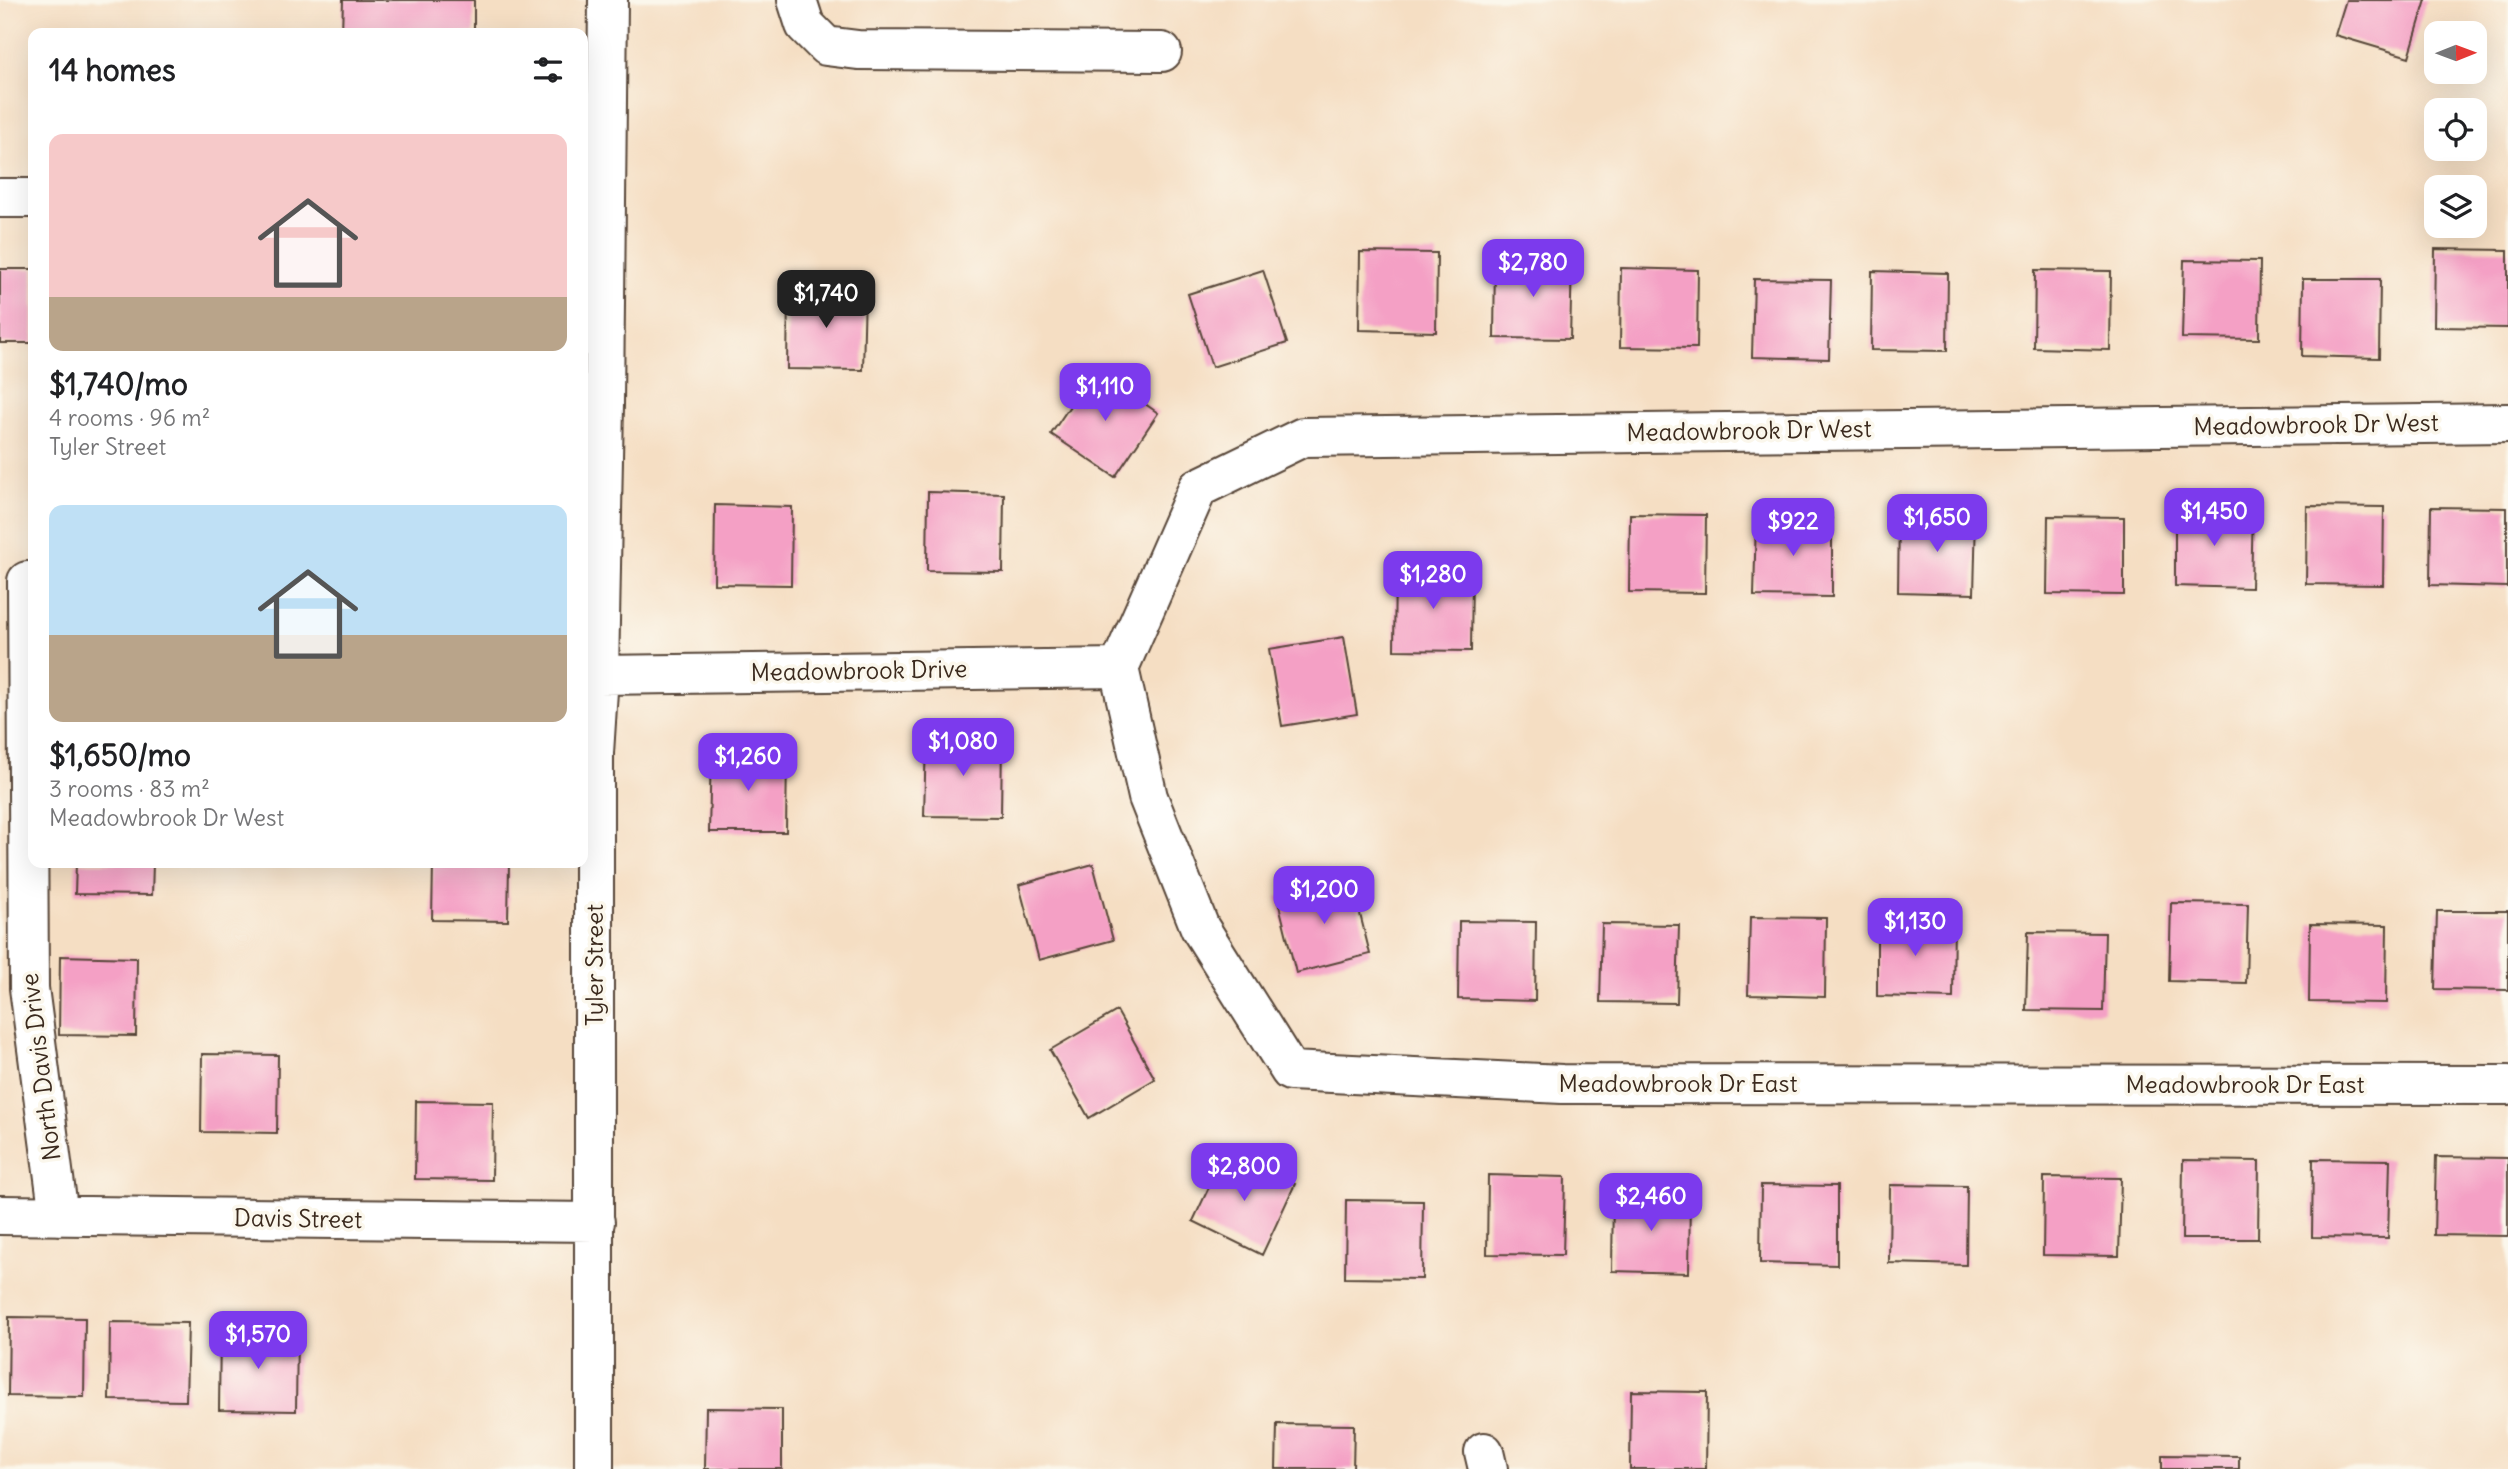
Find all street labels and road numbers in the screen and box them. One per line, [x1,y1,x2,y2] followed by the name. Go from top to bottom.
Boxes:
[2193,407,2439,441] street label: Meadowbrook Dr West
[1626,413,1872,447] street label: Meadowbrook Dr West
[750,653,968,687] street label: Meadowbrook Drive
[579,904,609,1026] street label: Tyler Street
[14,972,66,1162] street label: North Davis Drive
[1558,1068,1798,1098] street label: Meadowbrook Dr East
[2125,1069,2365,1099] street label: Meadowbrook Dr East
[234,1202,362,1234] street label: Davis Street

